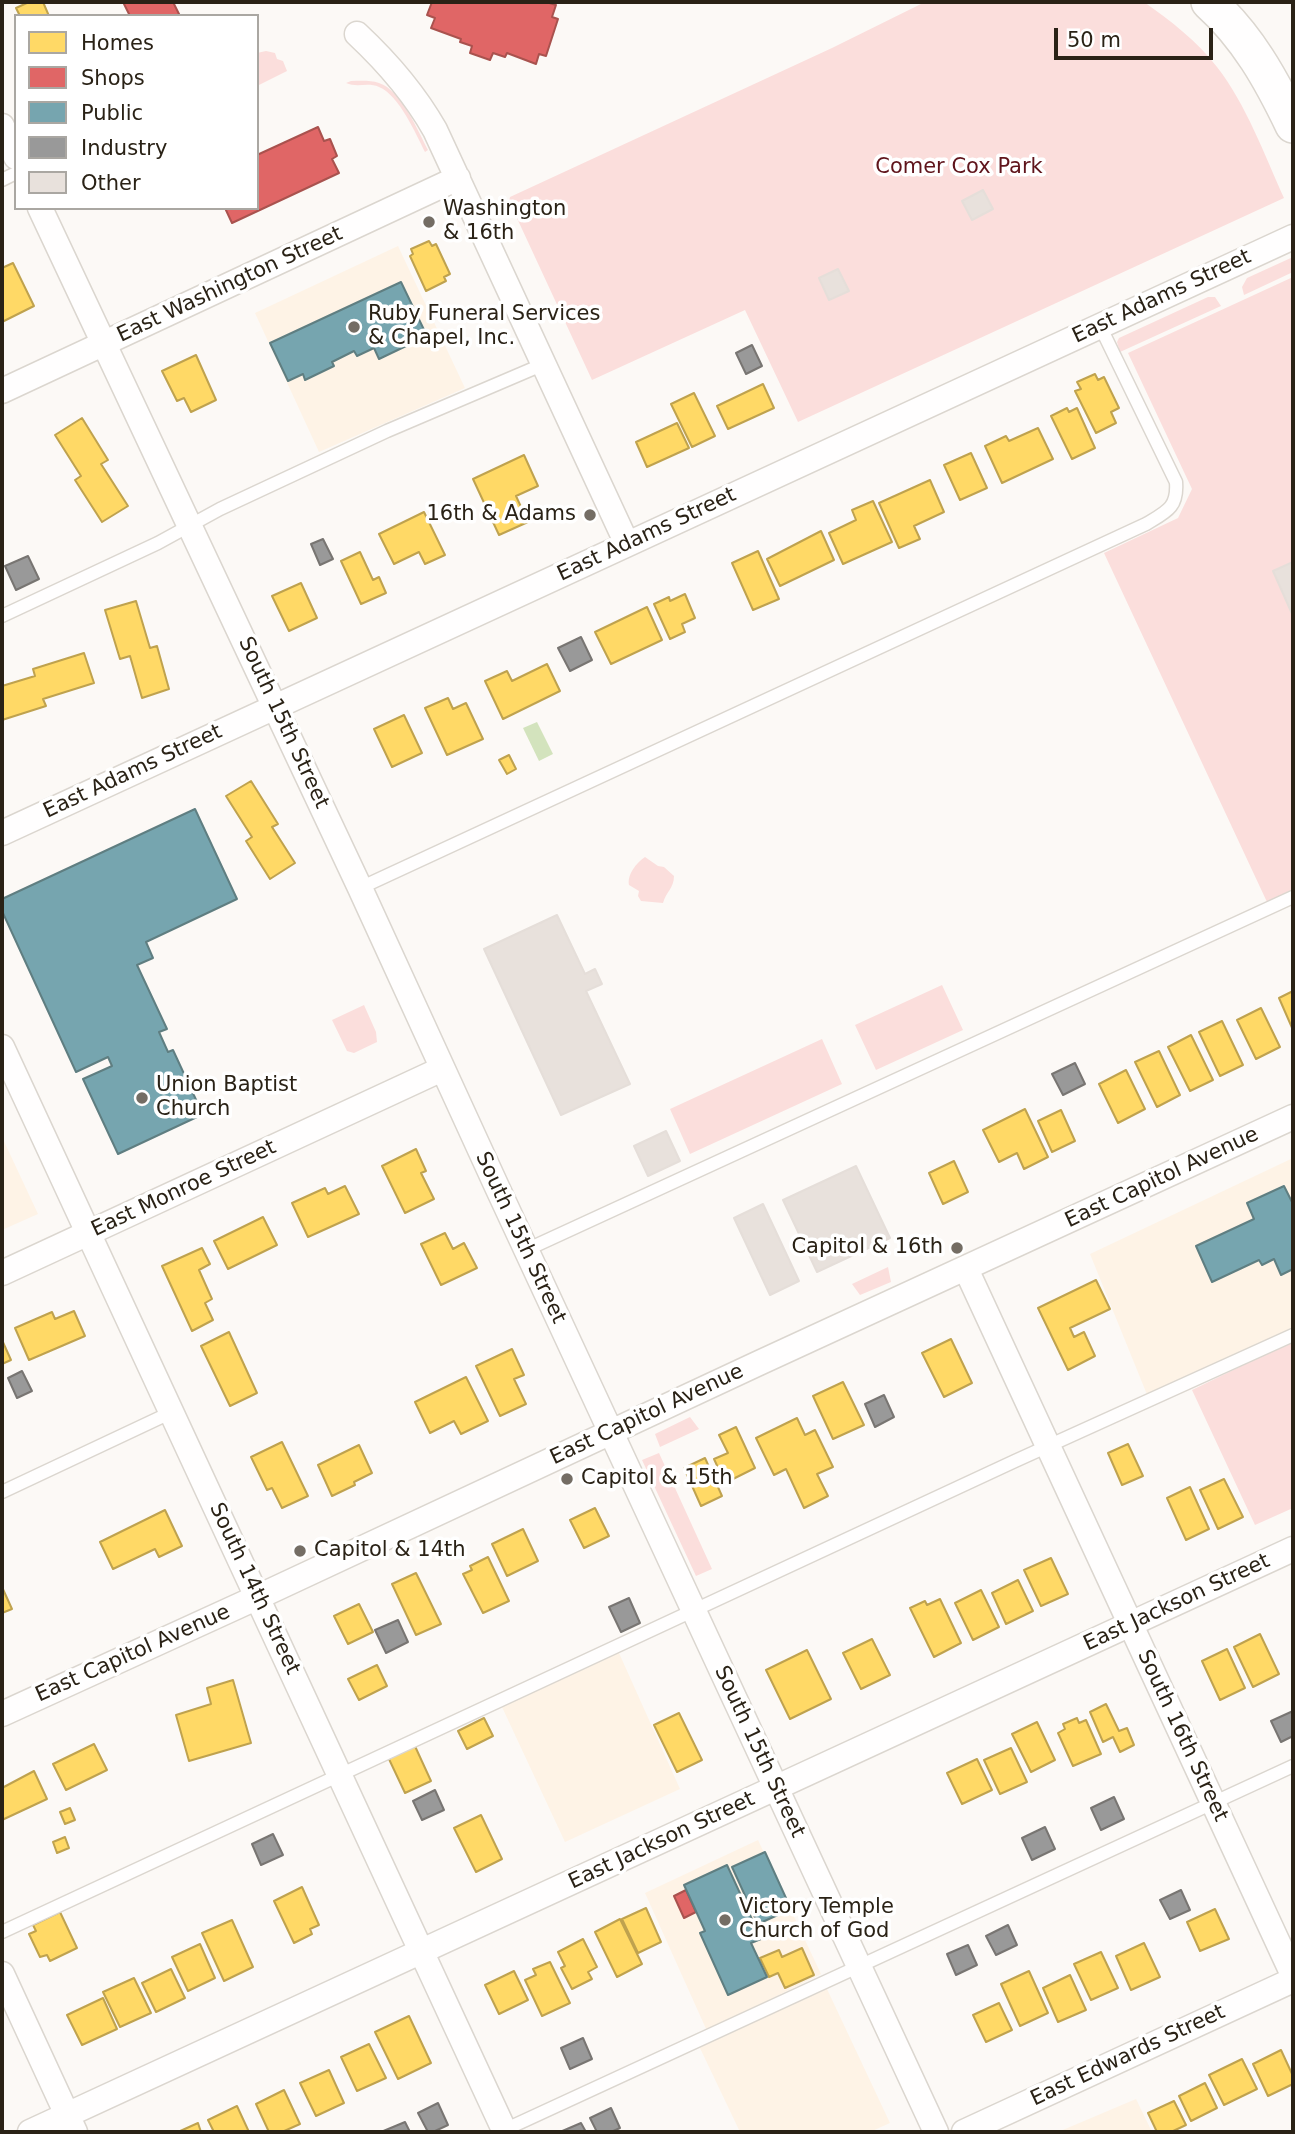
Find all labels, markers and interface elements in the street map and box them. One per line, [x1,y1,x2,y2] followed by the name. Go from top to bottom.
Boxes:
[14,14,259,210] legend
[1057,14,1216,58] scale bar
[1067,28,1121,52] text: 50 m
[81,31,154,55] text: Homes
[81,66,145,90] text: Shops
[81,101,143,125] text: Public
[81,136,167,160] text: Industry
[875,155,1043,181] park label: Comer Cox Park
[81,171,141,195] text: Other
[443,197,566,247] place label: Washington & 16th
[421,214,437,230] marker: Washington & 16th
[113,222,347,348] street label: East Washington Street
[1069,245,1255,349] street label: East Adams Street
[368,302,600,352] place label: Ruby Funeral Services & Chapel, Inc.
[346,319,362,335] marker: Ruby Funeral Services & Chapel, Inc.
[554,483,740,587] street label: East Adams Street
[426,502,576,528] place label: 16th & Adams
[582,507,598,523] marker: 16th & Adams
[232,633,334,813] street label: South 15th Street
[40,720,226,824] street label: East Adams Street
[156,1073,297,1123] place label: Union Baptist Church
[134,1090,150,1106] marker: Union Baptist Church
[1061,1122,1263,1234] street label: East Capitol Avenue
[88,1135,280,1243] street label: East Monroe Street
[469,1148,571,1328] street label: South 15th Street
[791,1235,943,1261] place label: Capitol & 16th
[949,1240,965,1256] marker: Capitol & 16th
[546,1359,748,1471] street label: East Capitol Avenue
[581,1466,733,1492] place label: Capitol & 15th
[559,1471,575,1487] marker: Capitol & 15th
[203,1499,305,1679] street label: South 14th Street
[314,1538,466,1564] place label: Capitol & 14th
[292,1543,308,1559] marker: Capitol & 14th
[1080,1549,1274,1657] street label: East Jackson Street
[32,1600,234,1708] street label: East Capitol Avenue
[1131,1646,1233,1826] street label: South 16th Street
[708,1662,810,1842] street label: South 15th Street
[565,1787,759,1895] street label: East Jackson Street
[739,1895,894,1945] place label: Victory Temple Church of God
[717,1912,733,1928] marker: Victory Temple Church of God
[1027,2000,1229,2112] street label: East Edwards Street

